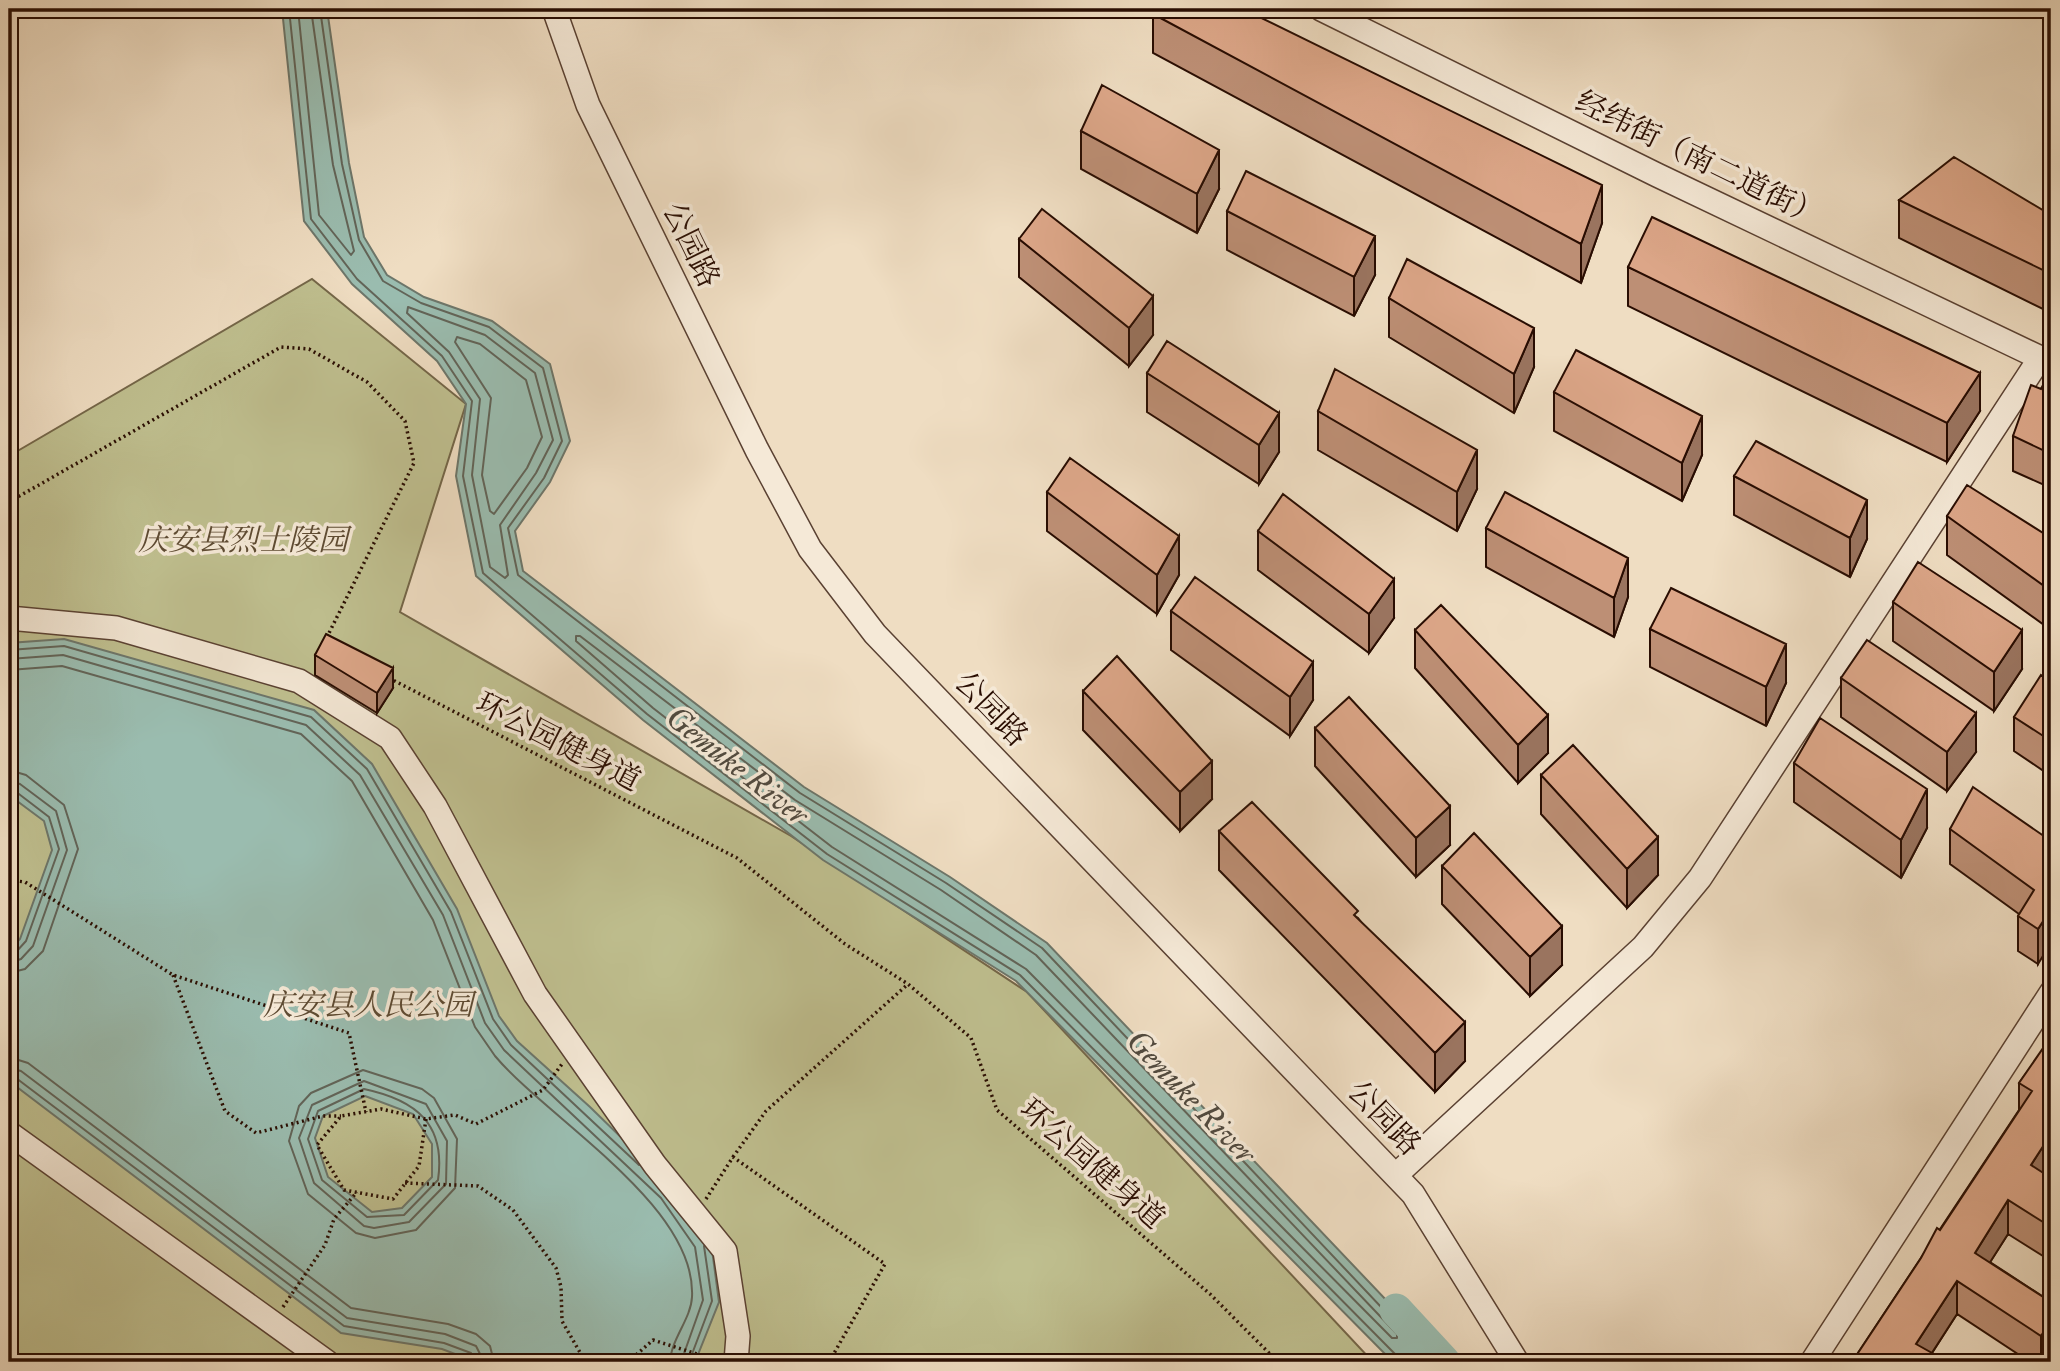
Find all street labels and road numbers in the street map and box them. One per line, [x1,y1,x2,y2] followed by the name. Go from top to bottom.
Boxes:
[1570,83,1828,235] street label: 经纬街（南二道街）
[655,196,727,294] street label: 公园路
[946,664,1036,754] street label: 公园路
[469,685,647,799] street label: 环公园健身道
[1339,1073,1429,1163] street label: 公园路
[1012,1091,1172,1237] street label: 环公园健身道

